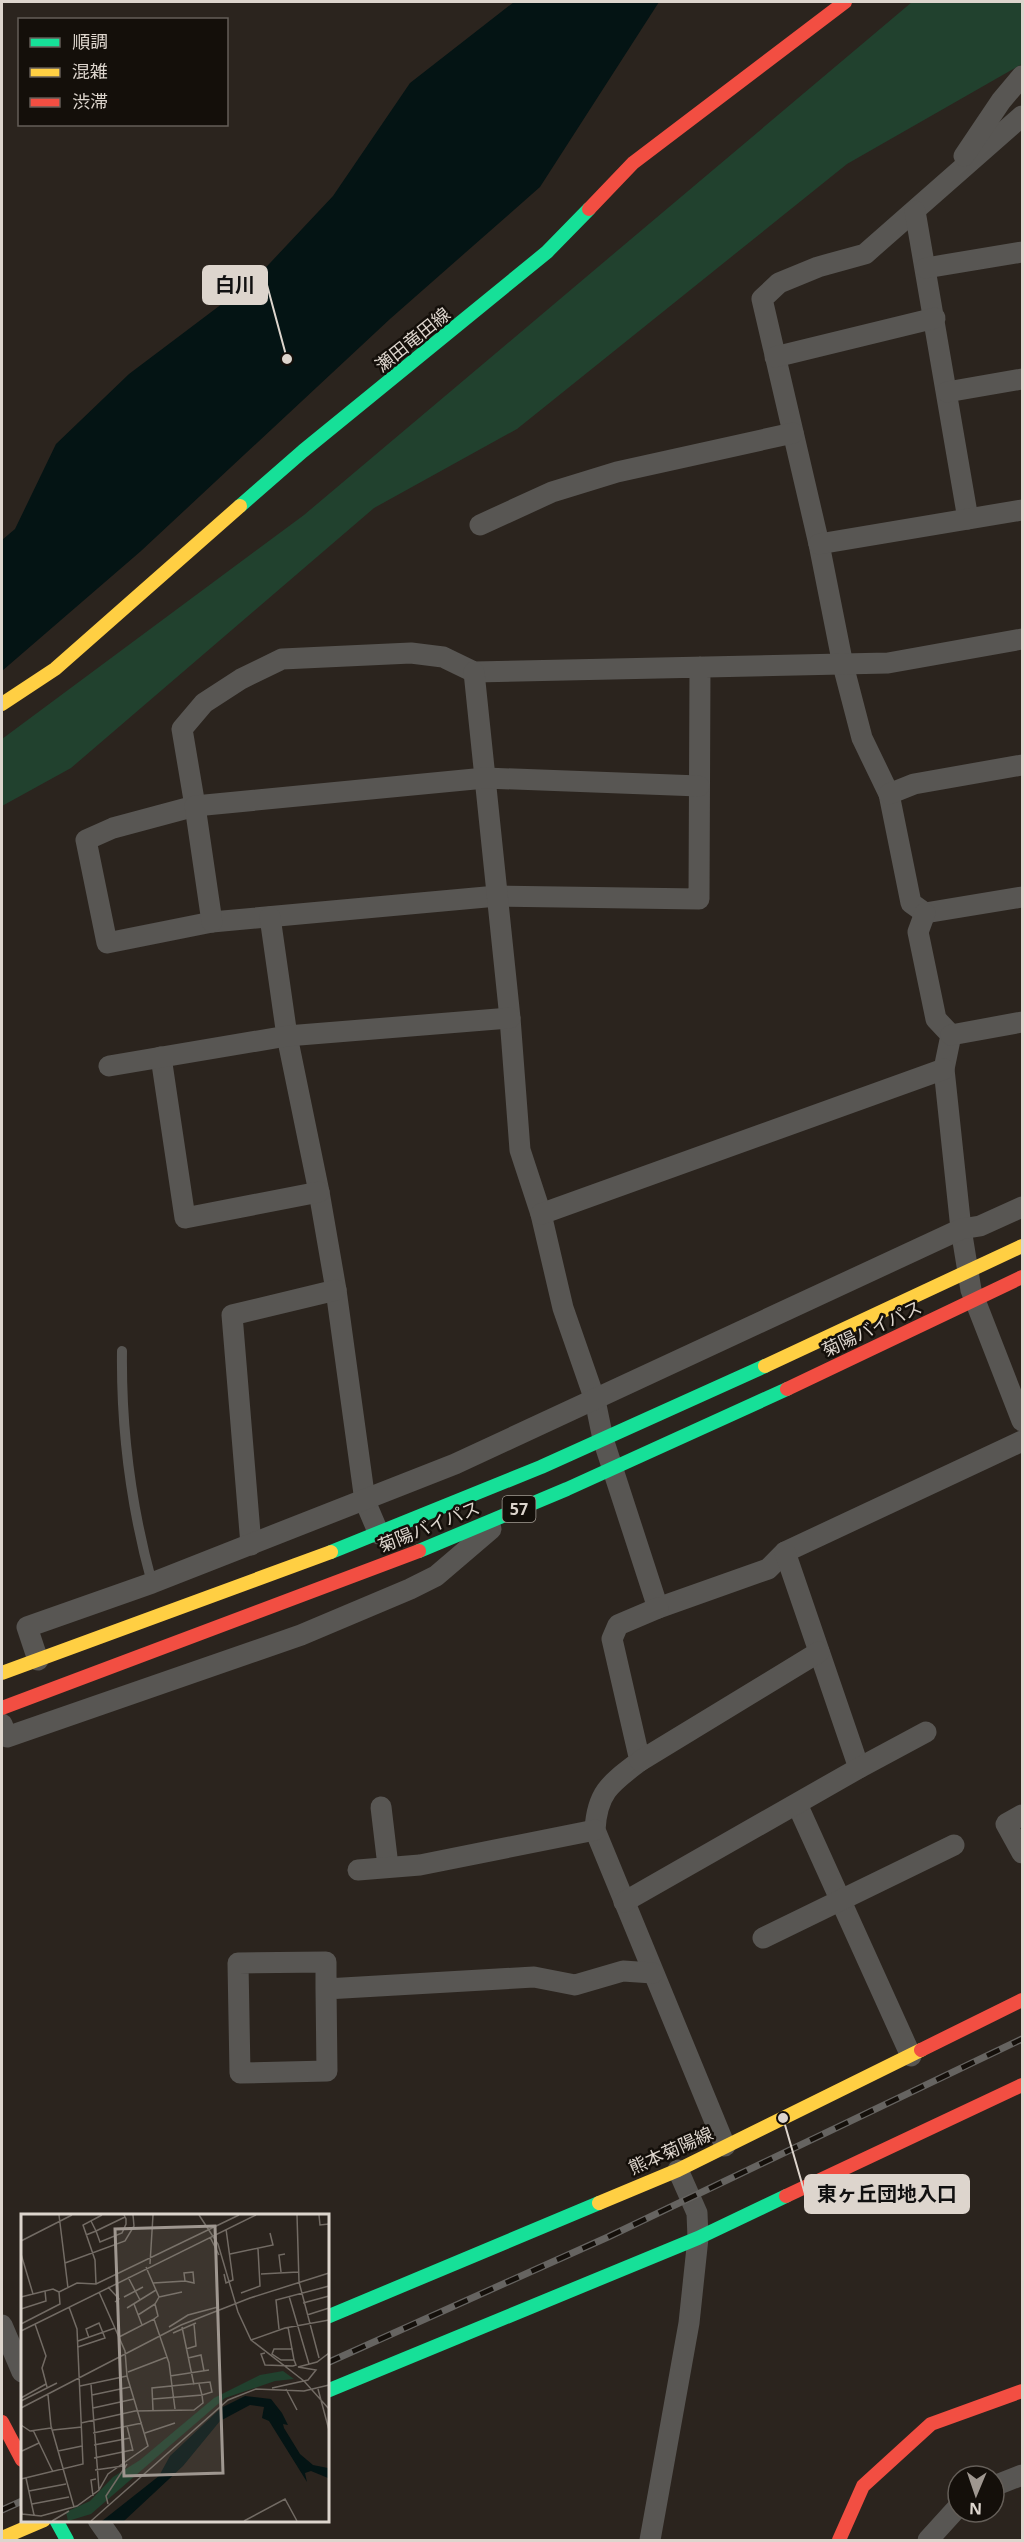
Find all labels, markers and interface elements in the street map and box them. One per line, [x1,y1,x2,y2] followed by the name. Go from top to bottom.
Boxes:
[18,18,228,126] legend
[72,29,108,53] text: 順調
[72,59,108,83] text: 混雑
[72,89,108,113] text: 渋滞
[203,266,267,304] callout: 白川
[215,271,255,298] text: 白川
[370,302,455,377] street label: 瀬田竜田線
[818,1294,925,1362] street label: 菊陽バイパス
[374,1495,483,1557] street label: 菊陽バイパス
[502,1496,536,1522] road number: 57
[625,2121,717,2179] street label: 熊本菊陽線
[805,2175,969,2213] callout: 東ヶ丘団地入口
[817,2180,957,2207] text: 東ヶ丘団地入口
[21,2214,328,2521] inset map
[946,2464,1006,2524] north arrow
[969,2498,982,2520] text: N

